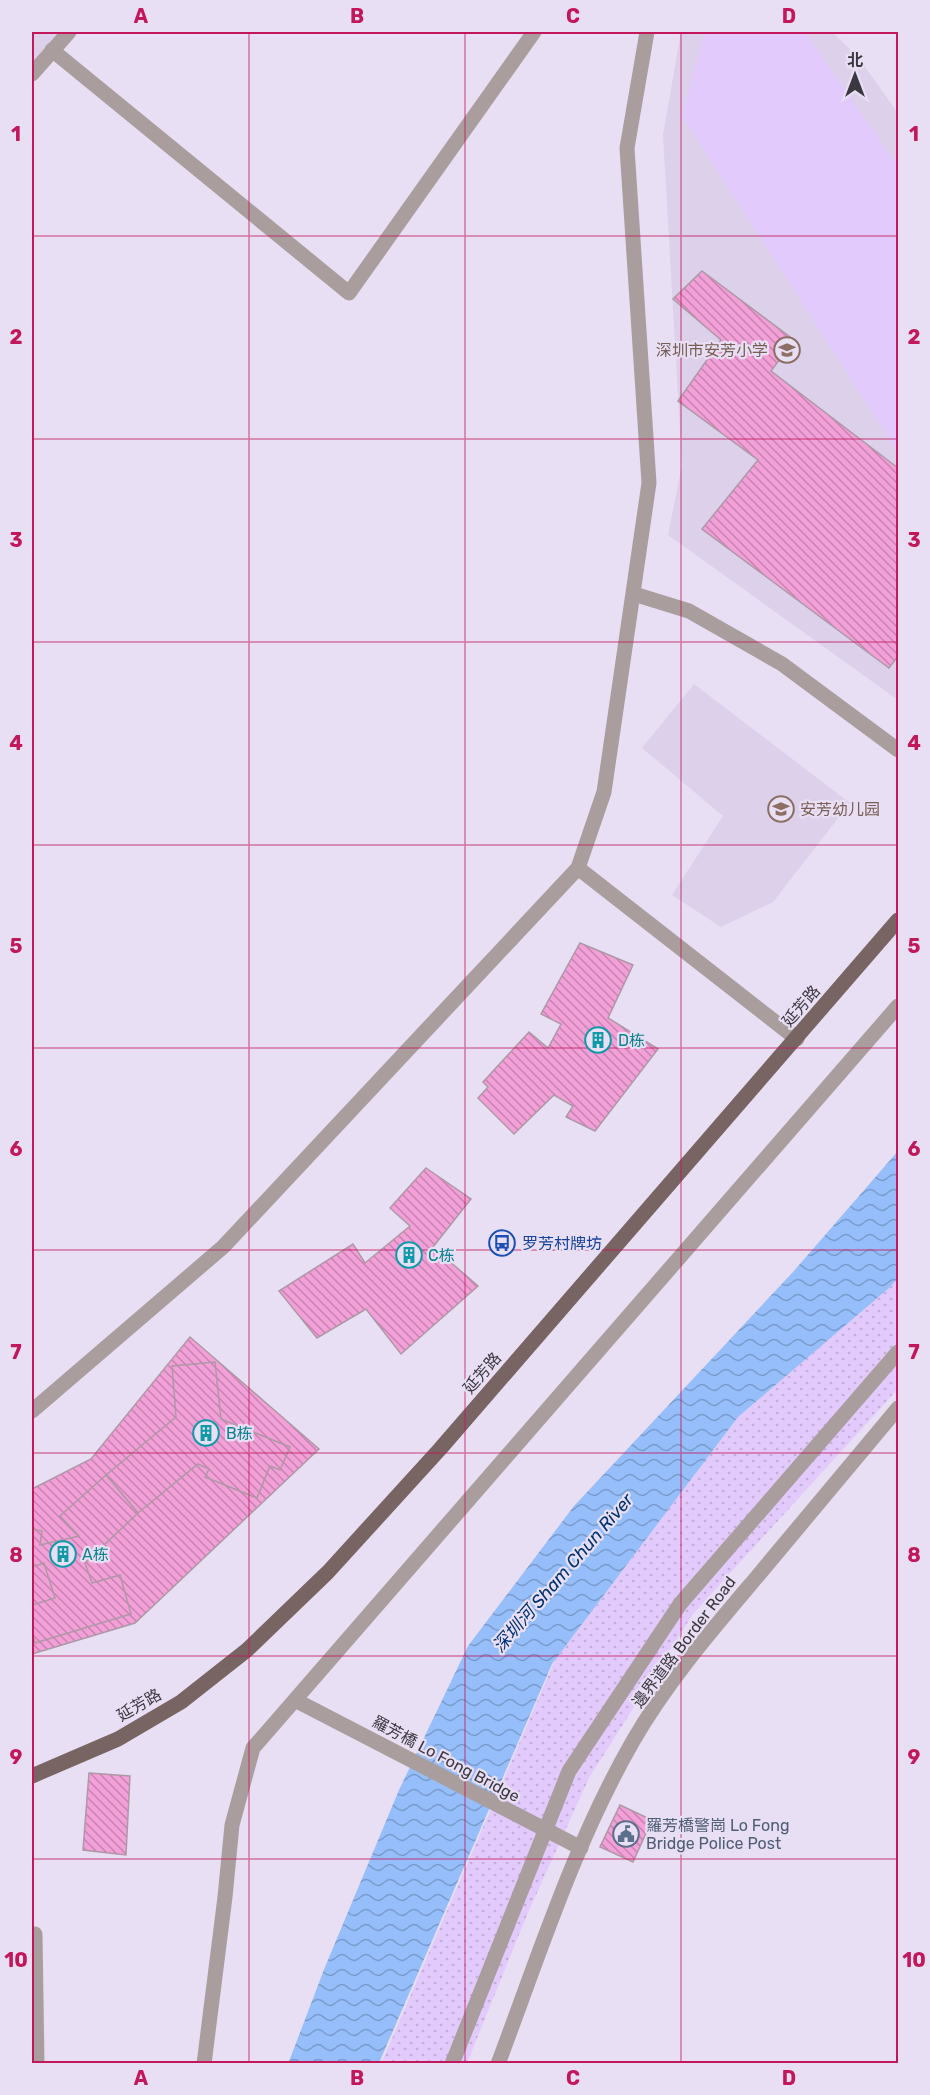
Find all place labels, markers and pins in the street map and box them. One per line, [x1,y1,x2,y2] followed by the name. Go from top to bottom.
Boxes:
[772,335,802,365] school or university icon: 深圳市安芳小学
[656,341,768,360] place label: 深圳市安芳小学
[766,794,796,824] school or university icon: 安芳幼儿园
[800,800,880,819] place label: 安芳幼儿园
[583,1025,613,1055] building icon: D栋
[618,1031,645,1050] place label: D栋
[487,1228,517,1258] bus stop icon: 罗芳村牌坊
[522,1234,602,1253] place label: 罗芳村牌坊
[394,1240,424,1270] building icon: C栋
[428,1246,455,1265] place label: C栋
[191,1418,221,1448] building icon: B栋
[226,1424,253,1443] place label: B栋
[48,1539,78,1569] building icon: A栋
[82,1545,109,1564] place label: A栋
[646,1816,789,1853] place label: 羅芳橋警崗 Lo Fong Bridge Police Post
[611,1819,641,1849] public building icon: 羅芳橋警崗 Lo Fong Bridge Police Post

